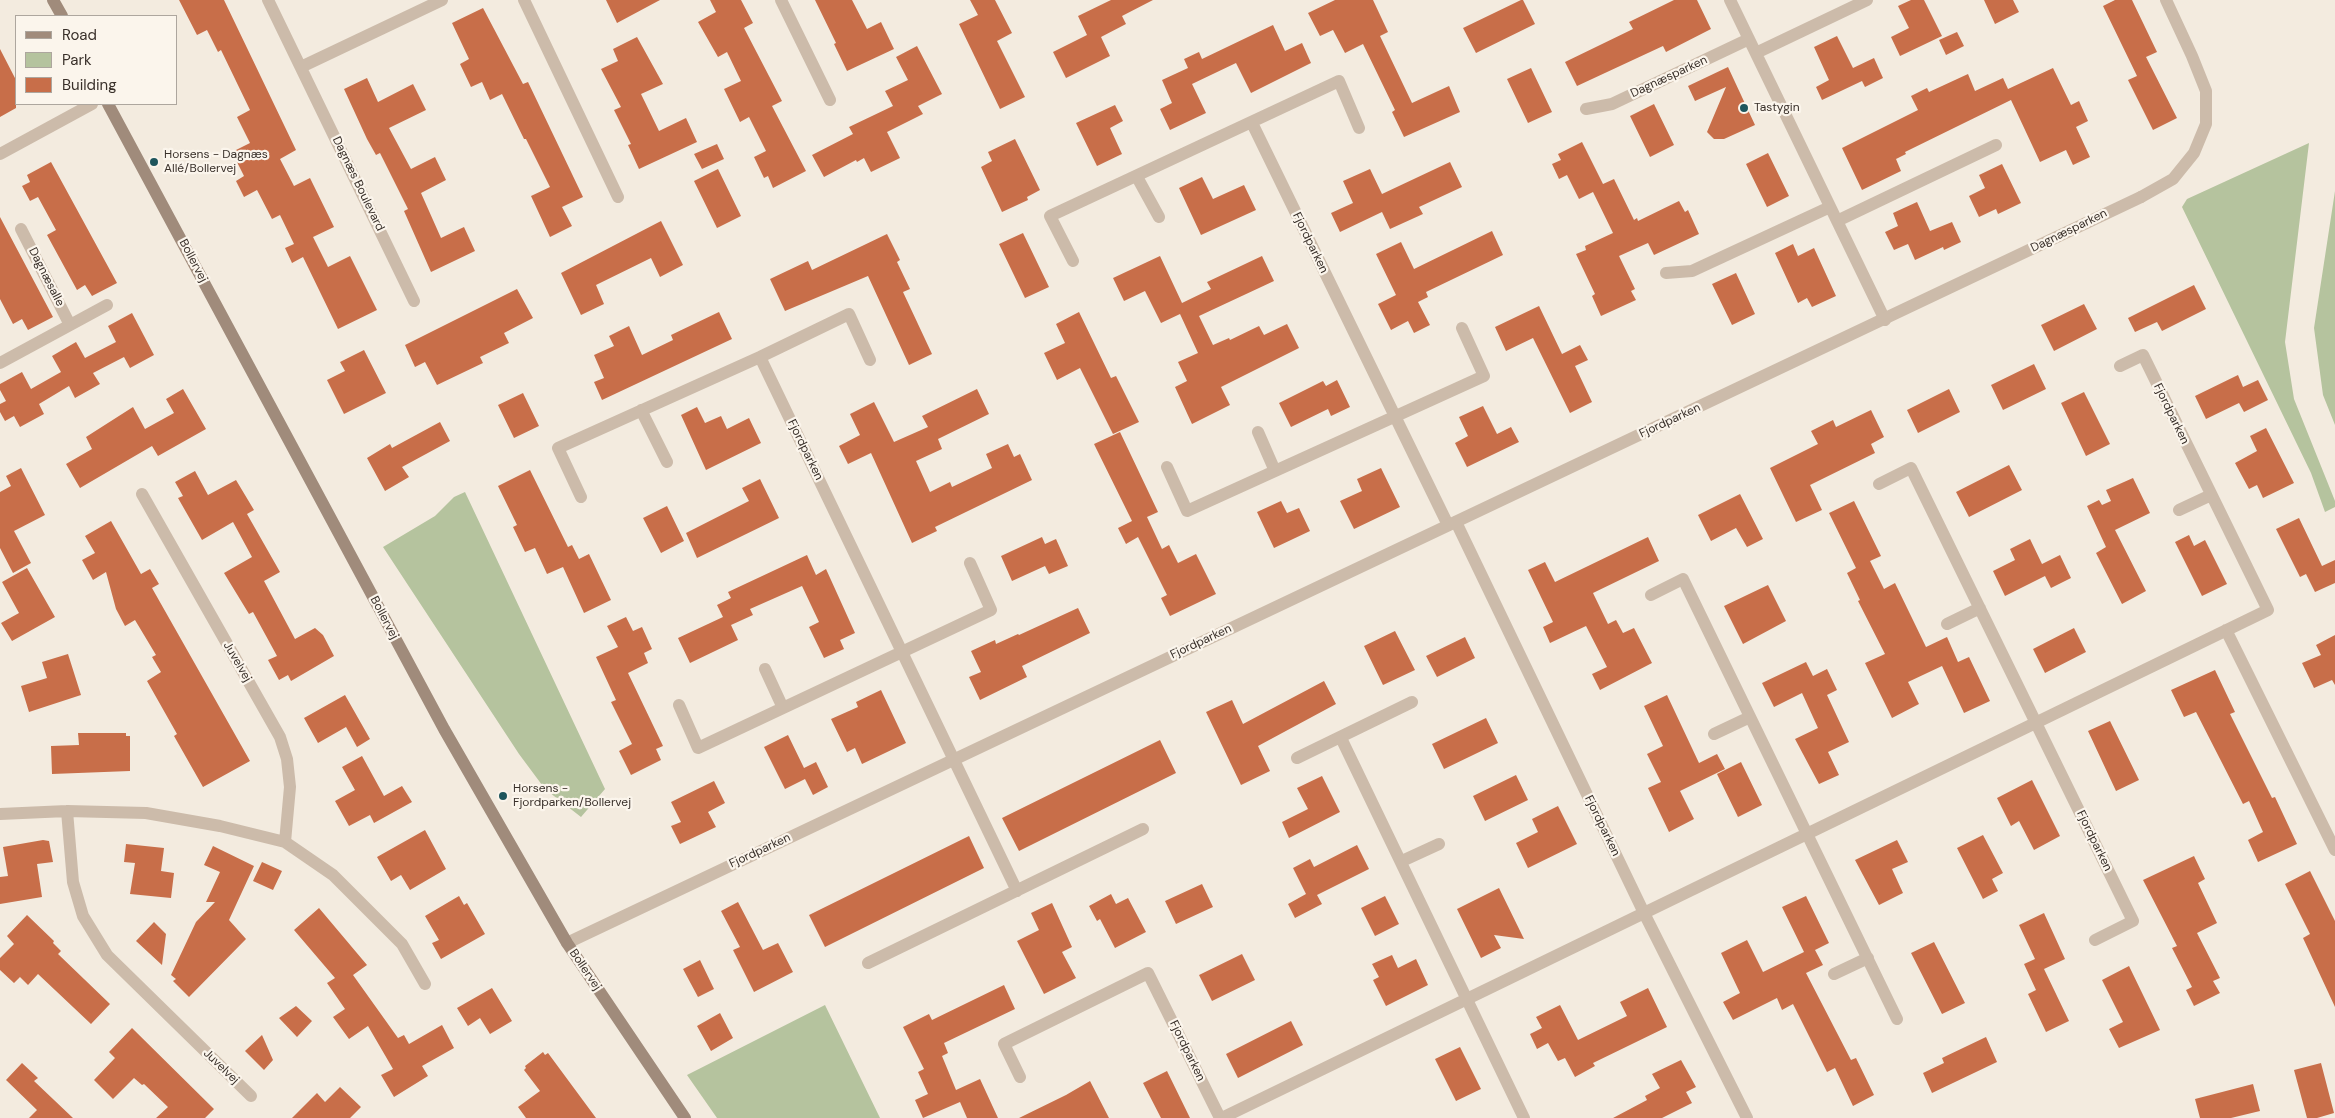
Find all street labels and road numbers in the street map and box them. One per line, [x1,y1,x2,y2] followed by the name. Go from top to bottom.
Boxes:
[1628,53,1710,101] street label: Dagnæsparken
[329,134,387,234] street label: Dagnæs Boulevard
[2028,206,2110,256] street label: Dagnæsparken
[1289,210,1331,276] street label: Fjordparken
[176,237,210,285] street label: Bollervej
[25,245,67,309] street label: Dagnæsalle
[2150,381,2192,447] street label: Fjordparken
[1637,401,1703,441] street label: Fjordparken
[784,417,826,483] street label: Fjordparken
[367,594,401,642] street label: Bollervej
[1168,622,1234,662] street label: Fjordparken
[220,639,254,685] street label: Juvelvej
[1581,793,1623,859] street label: Fjordparken
[2073,808,2115,874] street label: Fjordparken
[727,831,793,871] street label: Fjordparken
[566,947,604,993] street label: Bollervej
[1166,1018,1208,1084] street label: Fjordparken
[200,1046,242,1088] street label: Juvelvej

